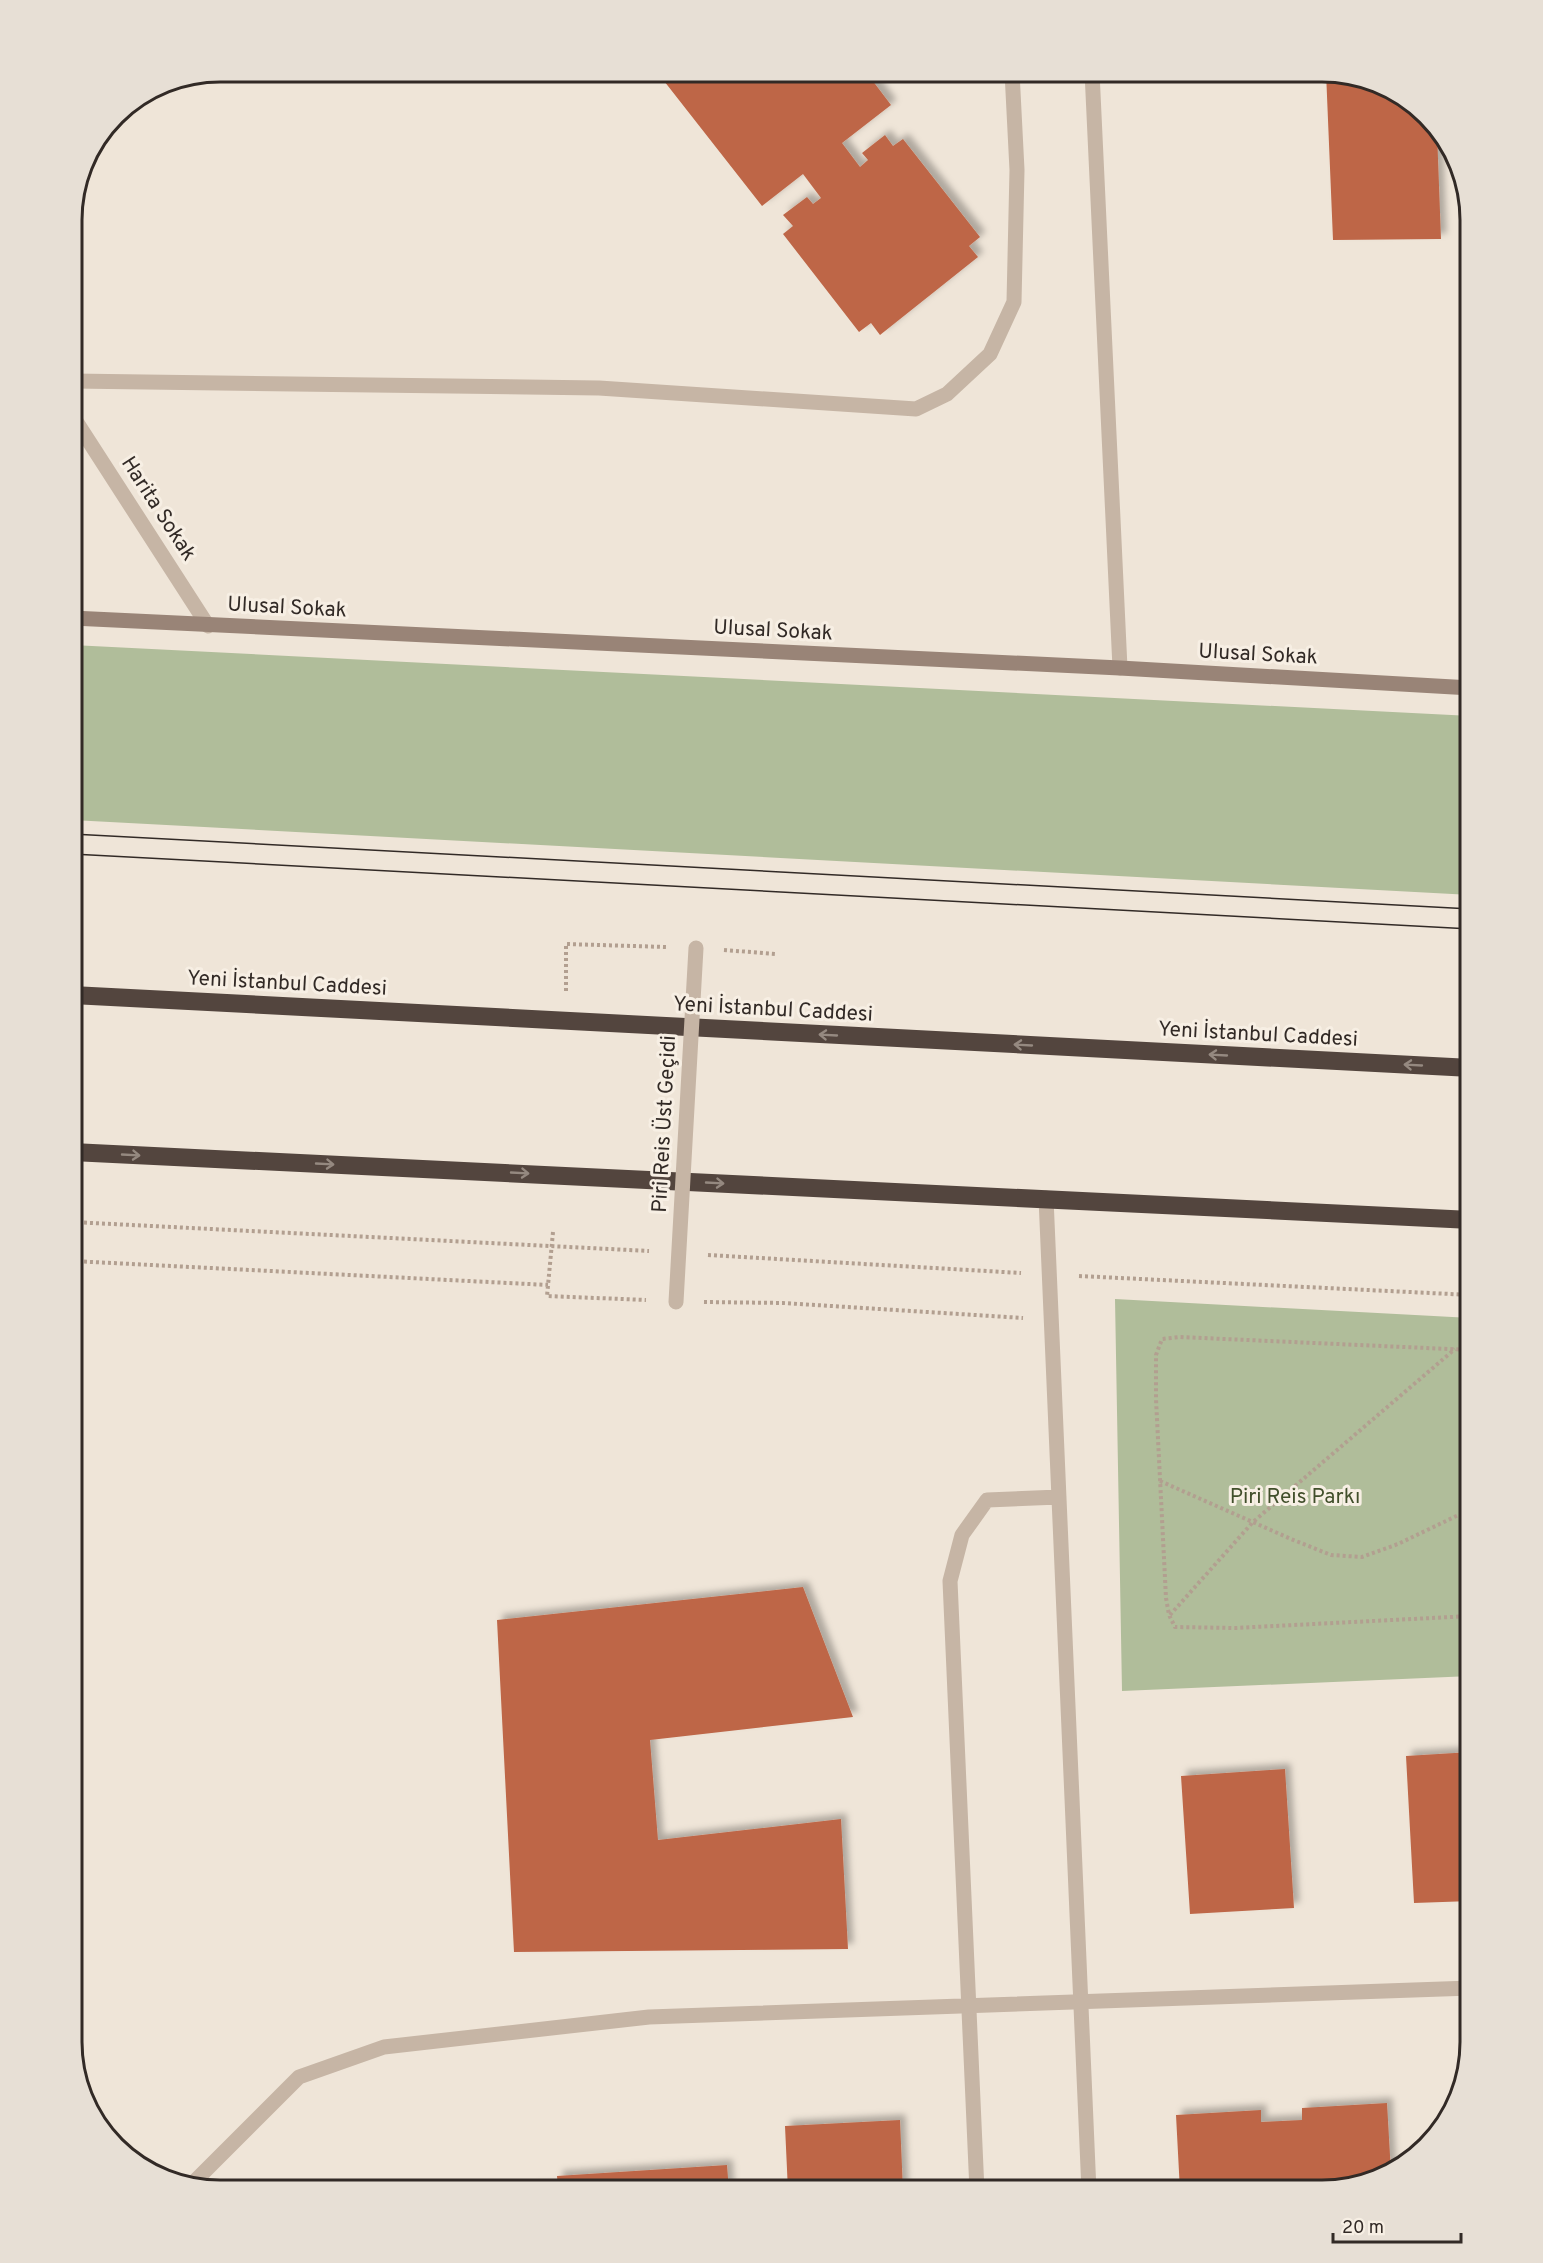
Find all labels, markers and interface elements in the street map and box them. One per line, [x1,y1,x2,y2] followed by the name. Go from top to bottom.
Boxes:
[114,452,202,566] street label: Harita Sokak
[227,591,347,625] street label: Ulusal Sokak
[713,614,833,648] street label: Ulusal Sokak
[1198,638,1318,672] street label: Ulusal Sokak
[186,965,388,1003] street label: Yeni İstanbul Caddesi
[672,991,874,1029] street label: Yeni İstanbul Caddesi
[1157,1016,1359,1054] street label: Yeni İstanbul Caddesi
[819,1029,839,1040] one-way arrow
[647,1035,683,1213] street label: Piri Reis Üst Geçidi
[1014,1040,1034,1051] one-way arrow
[1208,1050,1228,1061] one-way arrow
[1403,1060,1423,1071] one-way arrow
[120,1149,140,1160] one-way arrow
[315,1159,335,1170] one-way arrow
[510,1168,530,1179] one-way arrow
[704,1177,724,1188] one-way arrow
[1230,1484,1360,1511] park label: Piri Reis Parkı
[1333,2206,1460,2244] scale bar
[1342,2217,1384,2240] text: 20 m

